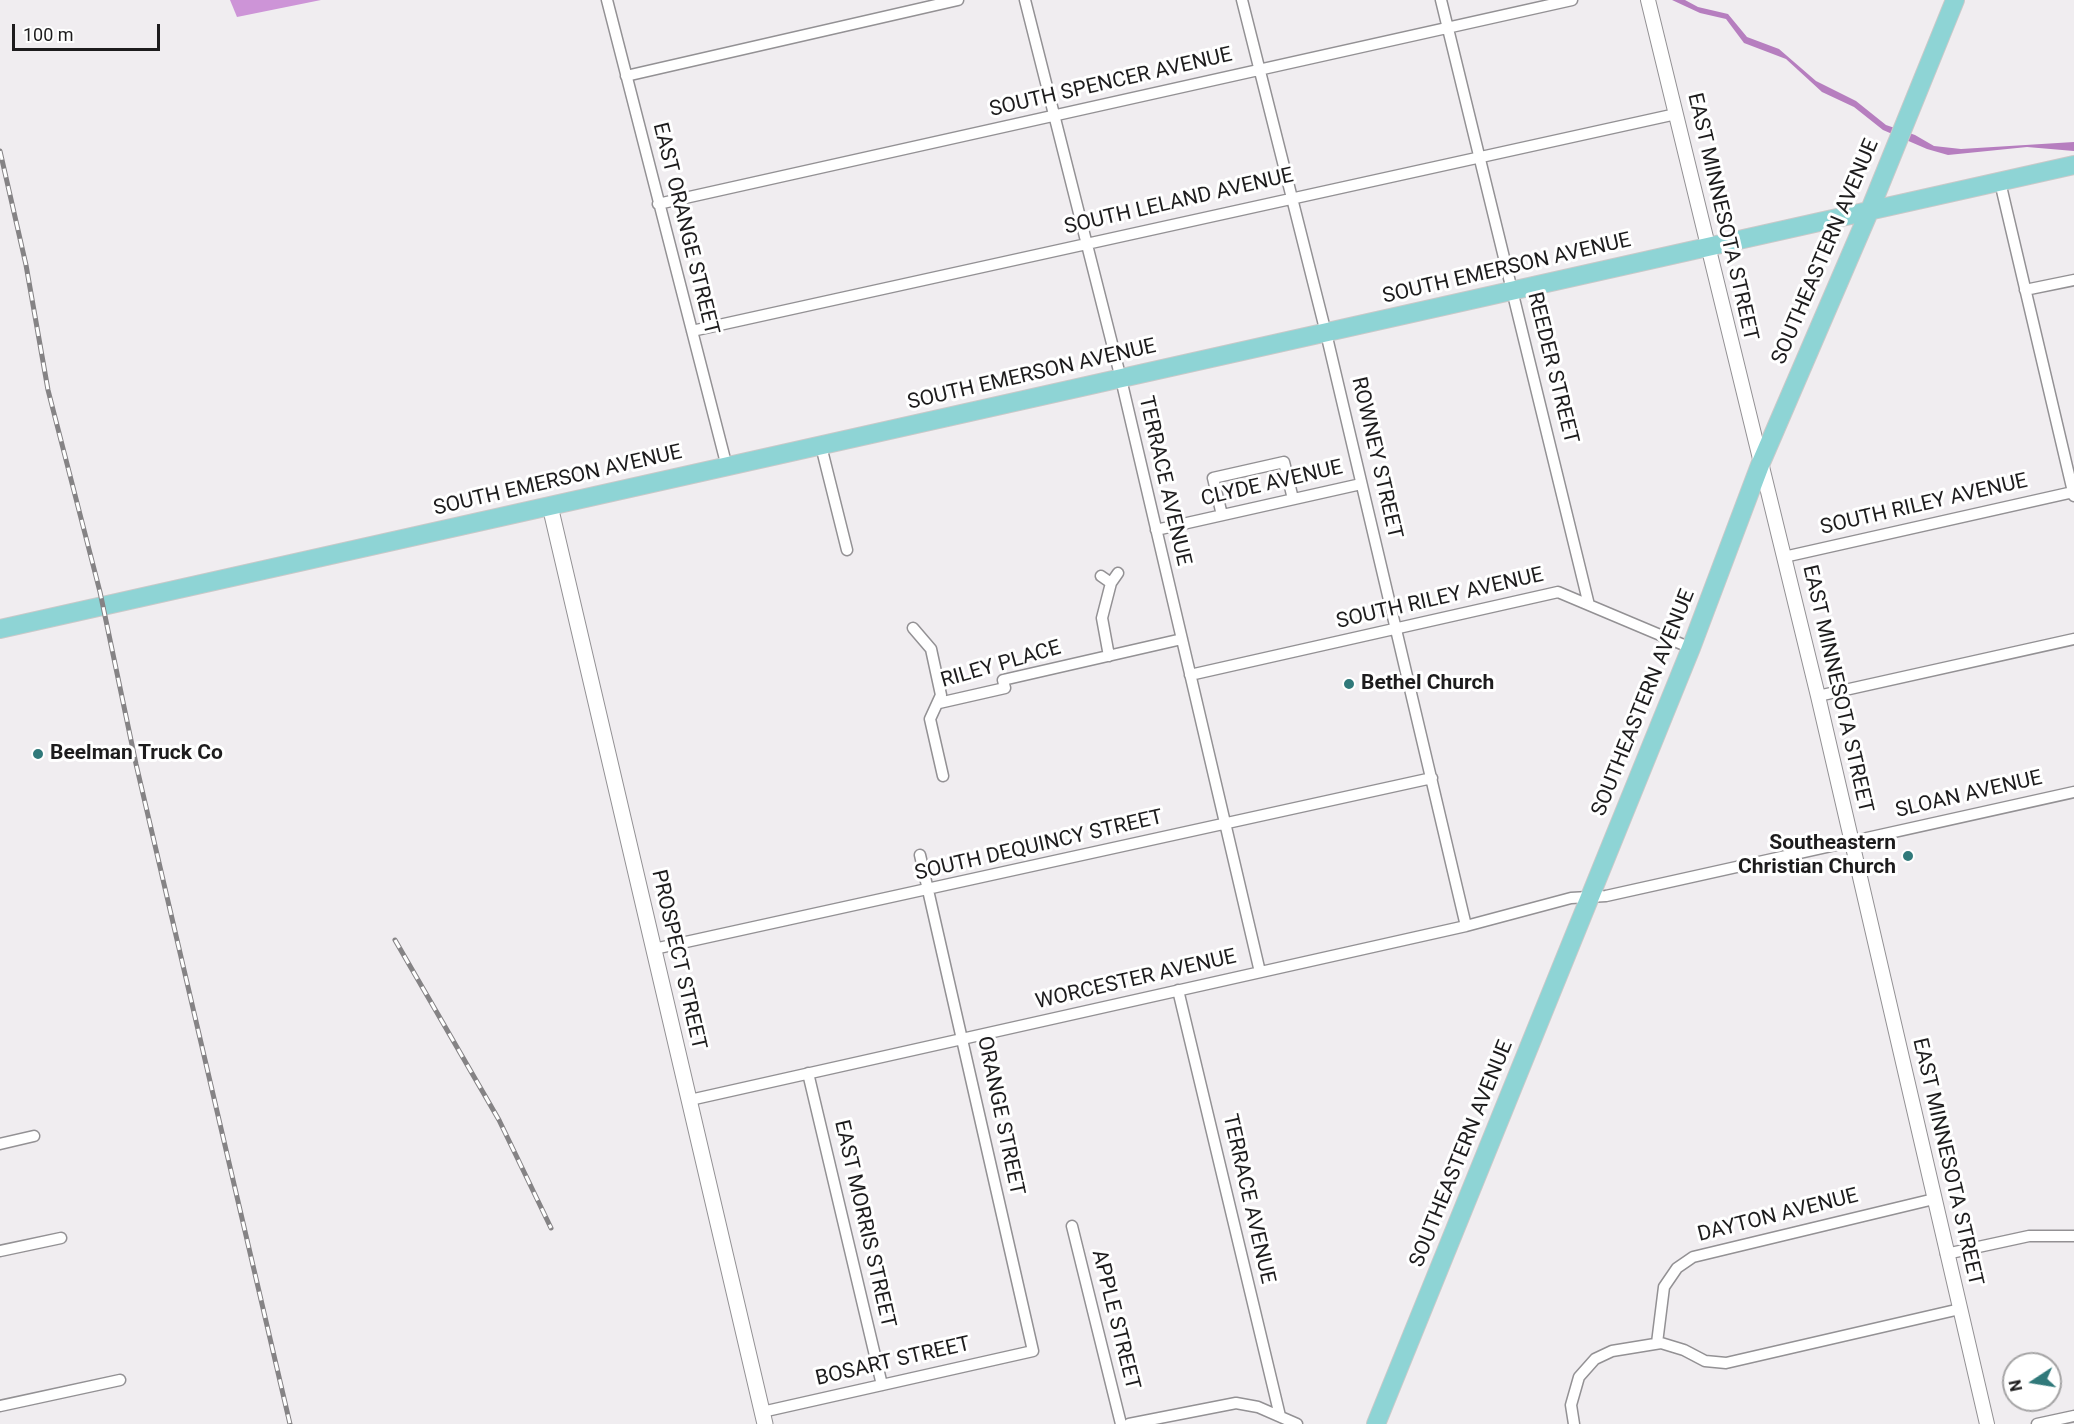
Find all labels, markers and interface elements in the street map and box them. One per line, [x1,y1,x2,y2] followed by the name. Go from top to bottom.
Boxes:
[15,12,164,50] scale bar
[23,24,74,45] text: 100 m
[987,43,1235,123] street label: SOUTH SPENCER AVENUE
[1681,91,1763,343] street label: EAST MINNESOTA STREET
[646,120,724,338] street label: EAST ORANGE STREET
[1767,136,1885,368] street label: SOUTHEASTERN AVENUE
[1062,163,1296,241] street label: SOUTH LELAND AVENUE
[1380,228,1634,310] street label: SOUTH EMERSON AVENUE
[1521,290,1583,446] street label: REEDER STREET
[905,334,1159,416] street label: SOUTH EMERSON AVENUE
[1345,375,1407,541] street label: ROWNEY STREET
[1132,394,1196,568] street label: TERRACE AVENUE
[431,440,685,522] street label: SOUTH EMERSON AVENUE
[1199,455,1345,513] street label: CLYDE AVENUE
[1818,469,2030,541] street label: SOUTH RILEY AVENUE
[1334,563,1546,635] street label: SOUTH RILEY AVENUE
[1796,563,1878,815] street label: EAST MINNESOTA STREET
[1587,586,1701,820] street label: SOUTHEASTERN AVENUE
[938,636,1064,694] street label: RILEY PLACE
[1361,671,1494,697] place label: Bethel Church
[1342,677,1356,691] marker: Bethel Church
[50,741,223,767] place label: Beelman Truck Co
[31,747,45,761] marker: Beelman Truck Co
[1893,766,2045,824] street label: SLOAN AVENUE
[913,805,1165,887] street label: SOUTH DEQUINCY STREET
[1738,831,1896,881] place label: Southeastern Christian Church
[1901,849,1915,863] marker: Southeastern Christian Church
[645,868,711,1052] street label: PROSPECT STREET
[1033,945,1239,1015] street label: WORCESTER AVENUE
[971,1034,1029,1198] street label: ORANGE STREET
[1906,1036,1988,1288] street label: EAST MINNESOTA STREET
[1405,1037,1519,1271] street label: SOUTHEASTERN AVENUE
[1216,1112,1280,1286] street label: TERRACE AVENUE
[828,1118,900,1330] street label: EAST MORRIS STREET
[1695,1184,1861,1248] street label: DAYTON AVENUE
[1085,1247,1145,1393] street label: APPLE STREET
[813,1332,973,1392] street label: BOSART STREET
[2002,1352,2062,1412] north arrow
[2005,1378,2026,1393] text: N

